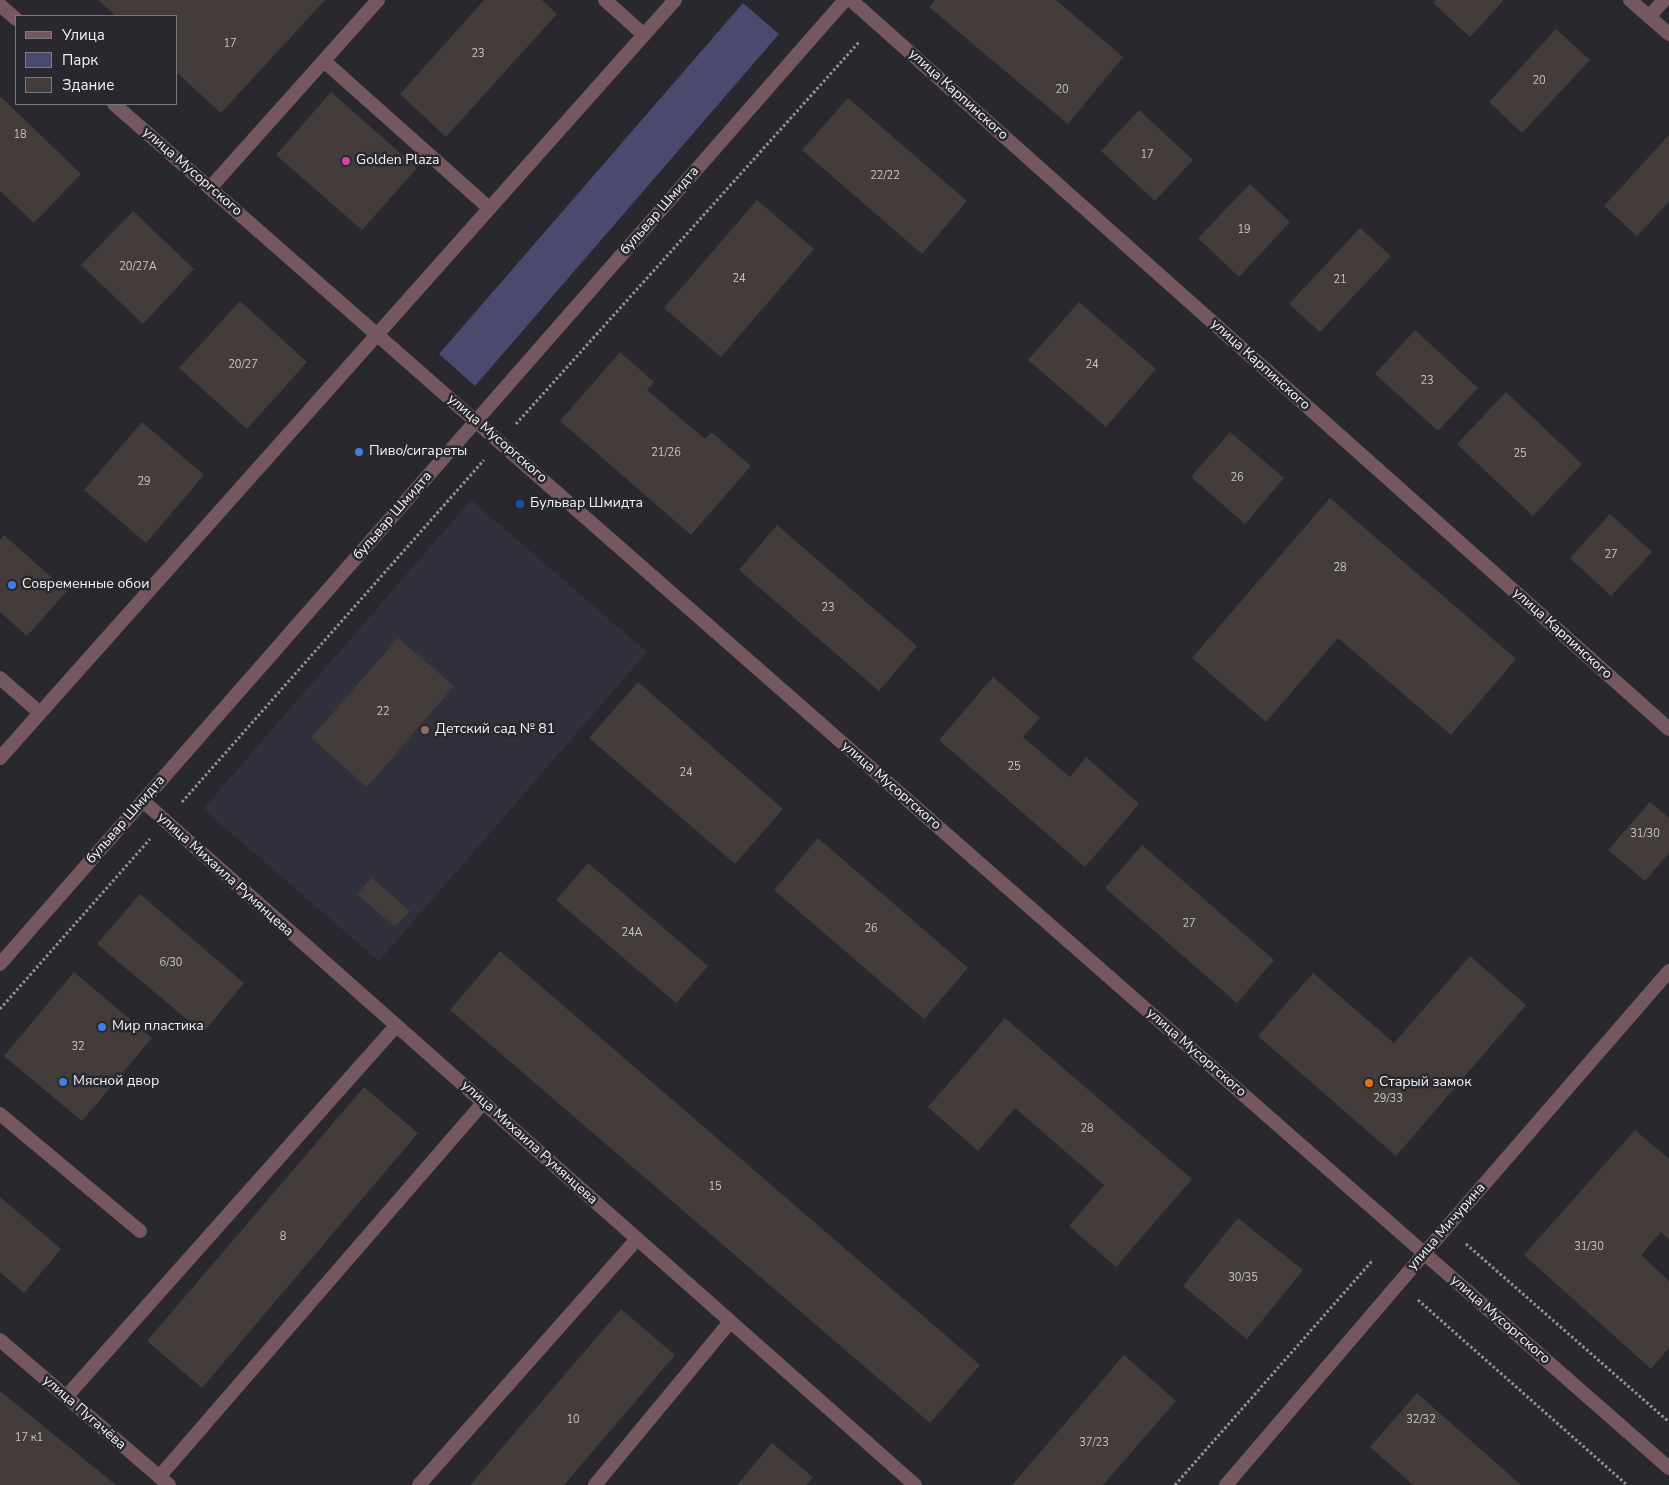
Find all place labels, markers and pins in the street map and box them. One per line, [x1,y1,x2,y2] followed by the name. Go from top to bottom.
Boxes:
[356,153,439,169] place label: Golden Plaza
[340,155,352,167] marker: Golden Plaza
[369,444,467,460] place label: Пиво/сигареты
[353,446,365,458] marker: Пиво/сигареты
[530,496,643,512] place label: Бульвар Шмидта
[514,498,526,510] marker: Бульвар Шмидта
[22,577,149,593] place label: Современные обои
[6,579,18,591] marker: Современные обои
[435,722,555,738] place label: Детский сад № 81
[419,724,431,736] marker: Детский сад № 81
[112,1019,204,1035] place label: Мир пластика
[96,1021,108,1033] marker: Мир пластика
[73,1074,159,1090] place label: Мясной двор
[1379,1075,1471,1091] place label: Старый замок
[57,1076,69,1088] marker: Мясной двор
[1363,1077,1375,1089] marker: Старый замок

